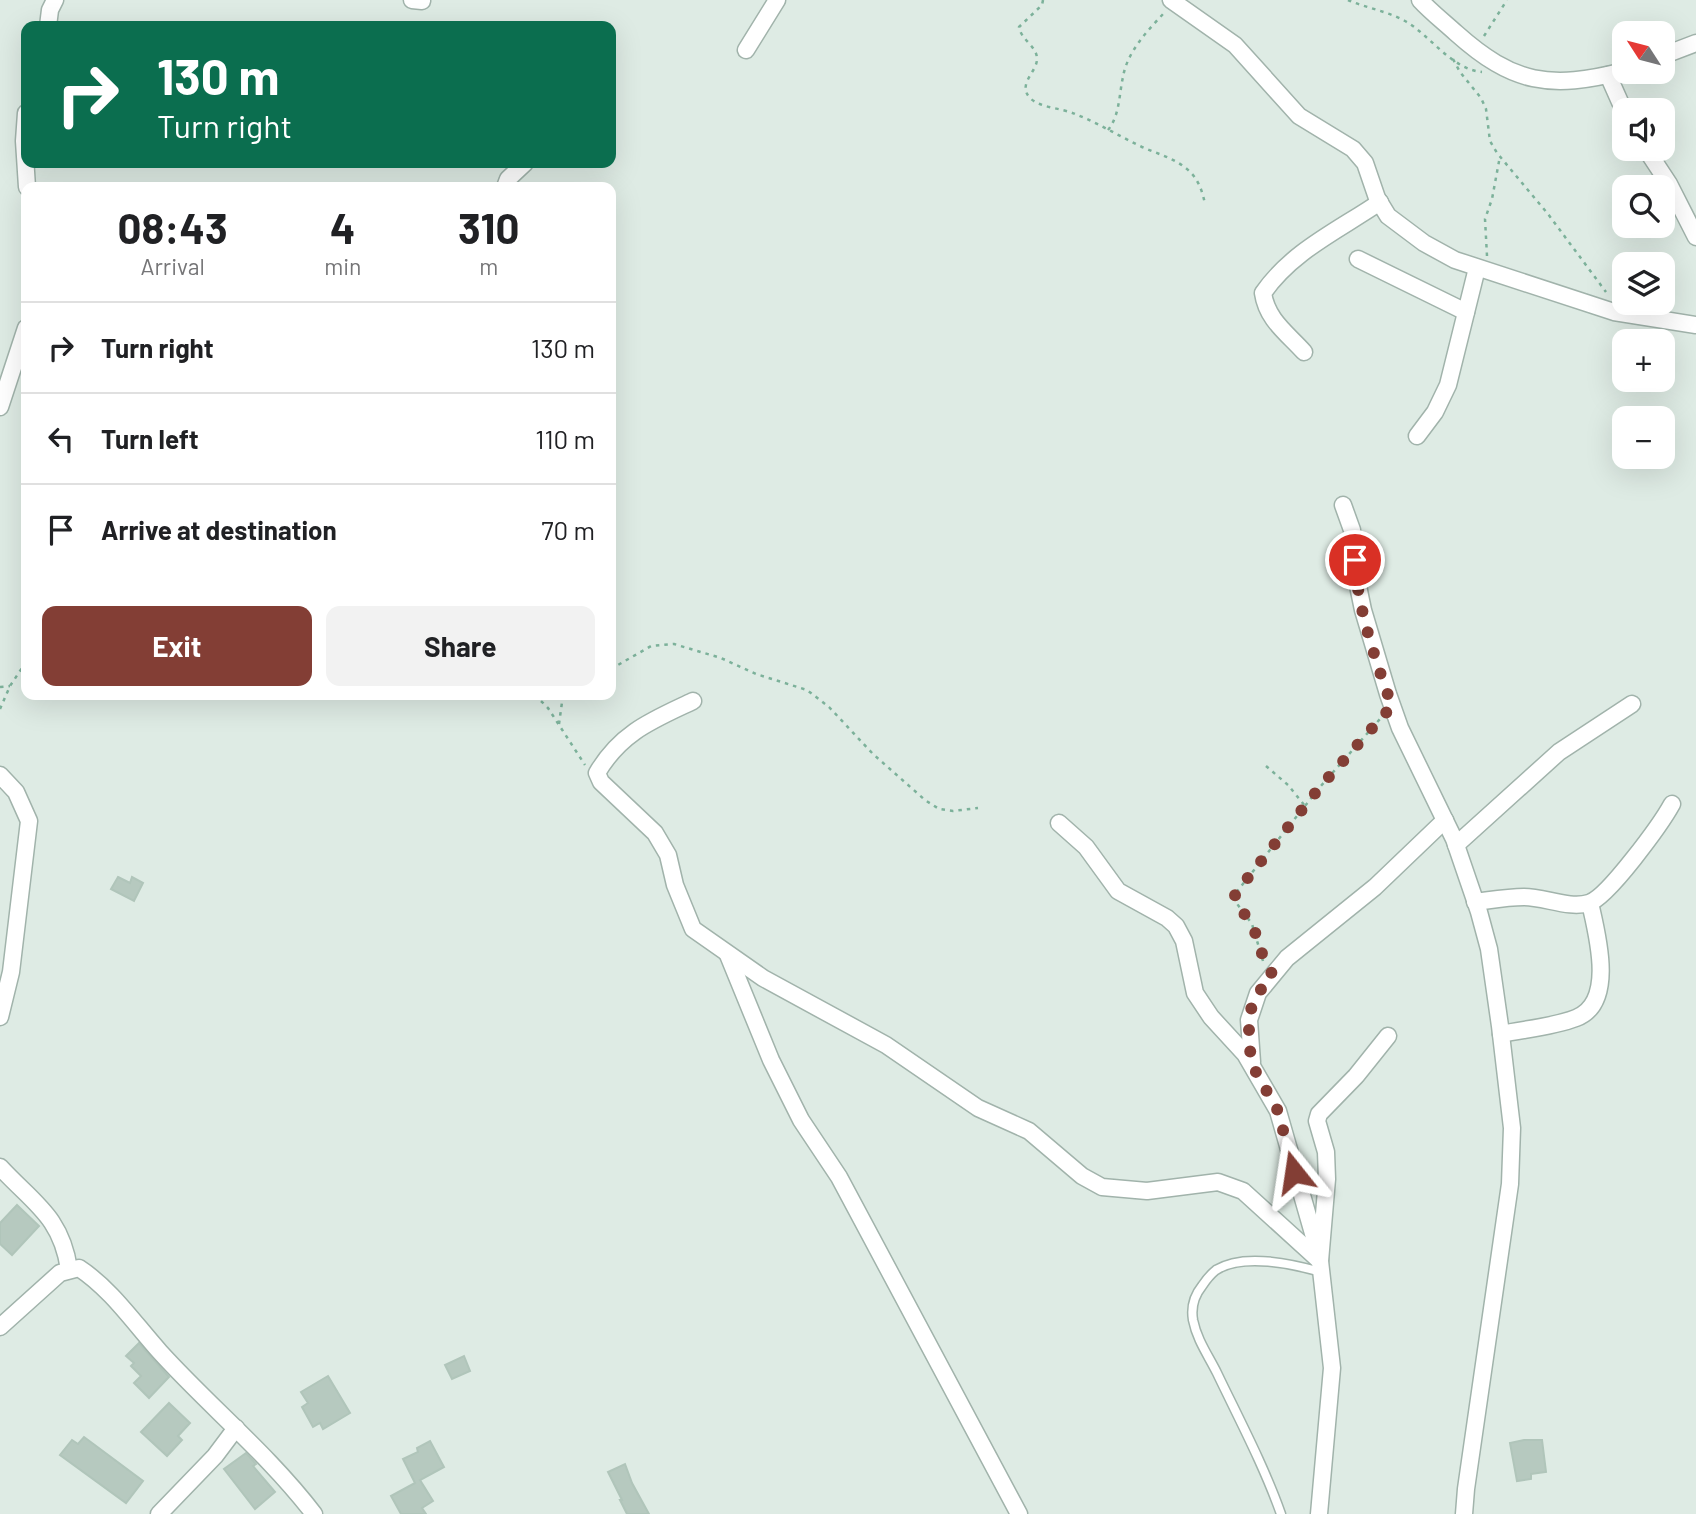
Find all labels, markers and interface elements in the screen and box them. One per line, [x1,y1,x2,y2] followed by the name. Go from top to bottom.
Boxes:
[1612,21,1675,84] north arrow
[1612,21,1675,469] map controls
[157,46,279,105] text: 130 m
[42,49,133,140] icon: right
[1612,98,1675,161] button: sound
[157,106,292,144] text: Turn right
[1612,175,1675,238] button: search
[118,202,228,252] text: 08:43
[330,202,356,252] text: 4
[458,202,519,252] text: 310
[140,252,205,280] text: Arrival
[324,252,361,280] text: min
[479,252,498,280] text: m
[1612,252,1675,315] button: layers
[42,329,80,367] icon: right
[1612,329,1675,392] button: +
[101,332,214,363] text: Turn right
[531,332,595,363] text: 130 m
[1612,406,1675,469] button: −
[42,420,80,458] icon: left
[101,423,199,454] text: Turn left
[535,423,595,454] text: 110 m
[42,511,80,549] icon: arrive
[101,514,337,545] text: Arrive at destination
[541,514,595,545] text: 70 m
[1325,530,1385,590] pin
[1336,541,1374,579] icon: arrive
[42,606,312,686] button: Exit
[326,606,595,686] button: Share
[1257,1135,1331,1209] position arrow

